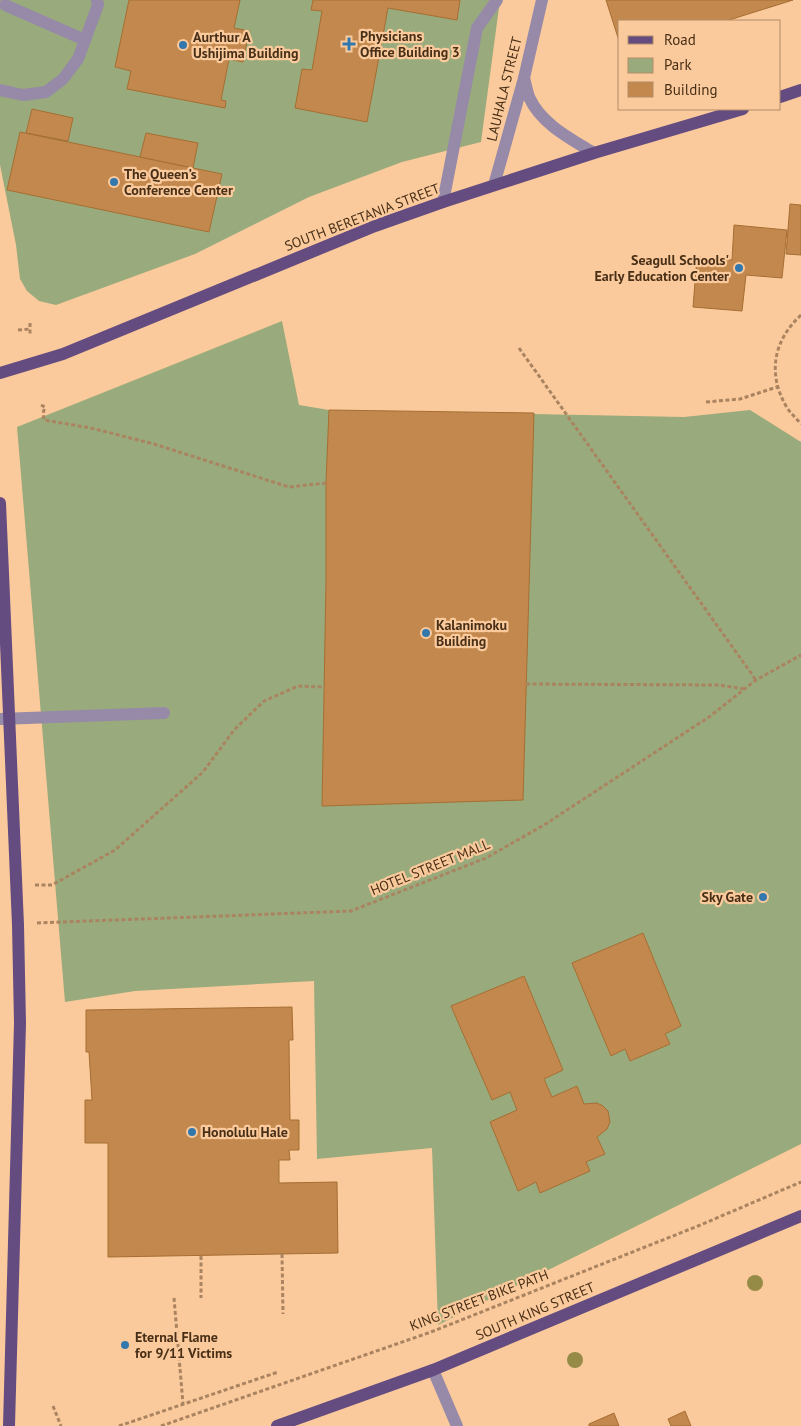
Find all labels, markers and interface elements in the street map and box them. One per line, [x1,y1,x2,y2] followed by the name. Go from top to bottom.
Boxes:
[618,20,781,110] legend
[360,27,460,61] place label: Physicians Office Building 3
[193,28,299,62] place label: Aurthur A Ushijima Building
[664,30,696,49] text: Road
[482,35,526,143] street label: LAUHALA STREET
[342,37,356,51] marker: Physicians Office Building 3
[177,39,189,51] marker: Aurthur A Ushijima Building
[664,55,692,74] text: Park
[664,80,718,99] text: Building
[124,165,233,199] place label: The Queen’s Conference Center
[108,176,120,188] marker: The Queen’s Conference Center
[282,179,442,255] street label: SOUTH BERETANIA STREET
[595,251,729,285] place label: Seagull Schools' Early Education Center
[733,262,745,274] marker: Seagull Schools' Early Education Center
[436,616,507,650] place label: Kalanimoku Building
[420,627,432,639] marker: Kalanimoku Building
[368,835,492,899] street label: HOTEL STREET MALL
[702,888,753,906] place label: Sky Gate
[757,891,769,903] marker: Sky Gate
[202,1123,288,1141] place label: Honolulu Hale
[186,1126,198,1138] marker: Honolulu Hale
[407,1265,551,1335] street label: KING STREET BIKE PATH
[473,1278,598,1344] street label: SOUTH KING STREET
[135,1328,232,1362] place label: Eternal Flame for 9/11 Victims
[119,1339,131,1351] marker: Eternal Flame for 9/11 Victims

